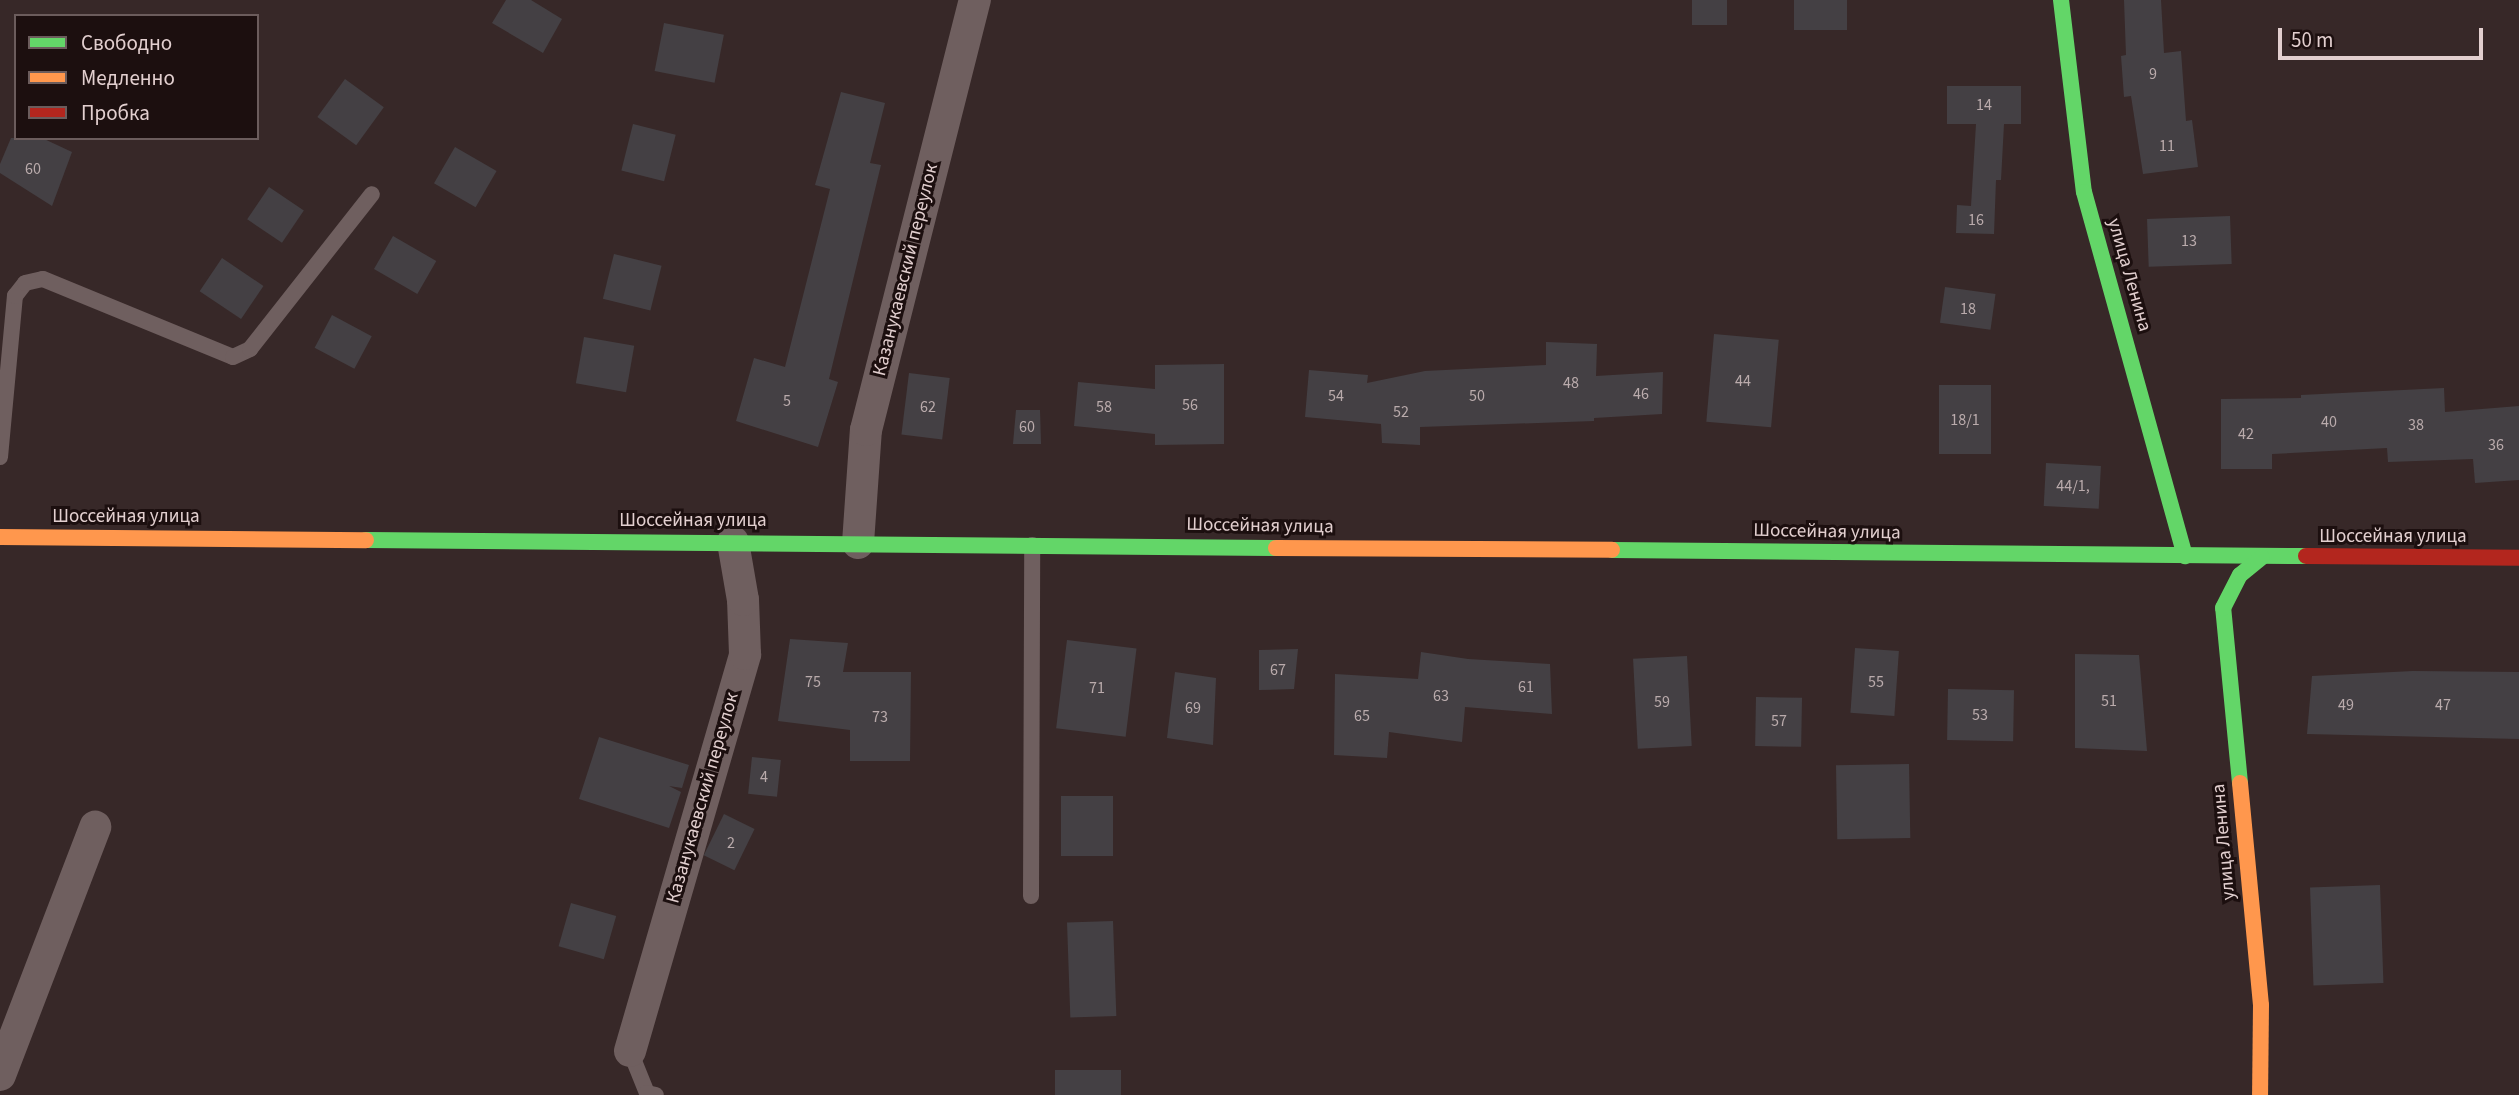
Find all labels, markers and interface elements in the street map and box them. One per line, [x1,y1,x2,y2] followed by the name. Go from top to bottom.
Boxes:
[14,14,259,140] legend
[2281,14,2486,58] scale bar
[2291,25,2333,55] text: 50 m
[81,28,172,58] text: Свободно
[81,63,175,93] text: Медленно
[2149,64,2157,84] house number: 9
[1976,95,1992,115] house number: 14
[81,98,150,128] text: Пробка
[2159,136,2175,156] house number: 11
[25,159,41,179] house number: 60
[869,161,943,379] street label: Казанукаевский переулок
[1968,210,1984,230] house number: 16
[2102,216,2156,334] street label: улица Ленина
[2181,231,2197,251] house number: 13
[1960,299,1976,319] house number: 18
[1735,371,1751,391] house number: 44
[1563,373,1579,393] house number: 48
[1633,384,1649,404] house number: 46
[1328,386,1344,406] house number: 54
[1469,386,1485,406] house number: 50
[783,391,791,411] house number: 5
[1182,395,1198,415] house number: 56
[920,397,936,417] house number: 62
[1096,397,1112,417] house number: 58
[1393,402,1409,422] house number: 52
[1950,410,1980,430] house number: 18/1
[2321,412,2337,432] house number: 40
[2408,415,2424,435] house number: 38
[1019,417,1035,437] house number: 60
[2238,424,2254,444] house number: 42
[2488,435,2504,455] house number: 36
[2056,476,2090,496] house number: 44/1,
[52,506,200,528] street label: Шоссейная улица
[619,510,767,532] street label: Шоссейная улица
[1186,513,1334,539] street label: Шоссейная улица
[1753,519,1901,545] street label: Шоссейная улица
[2319,526,2467,548] street label: Шоссейная улица
[1270,660,1286,680] house number: 67
[805,672,821,692] house number: 75
[1868,672,1884,692] house number: 55
[1518,677,1534,697] house number: 61
[1089,678,1105,698] house number: 71
[1433,686,1449,706] house number: 63
[662,690,744,906] street label: Казанукаевский переулок
[2101,691,2117,711] house number: 51
[1654,692,1670,712] house number: 59
[2338,695,2354,715] house number: 49
[2435,695,2451,715] house number: 47
[1185,698,1201,718] house number: 69
[1972,705,1988,725] house number: 53
[1354,706,1370,726] house number: 65
[872,707,888,727] house number: 73
[1771,711,1787,731] house number: 57
[760,767,768,787] house number: 4
[2208,783,2240,901] street label: улица Ленина
[727,833,735,853] house number: 2

